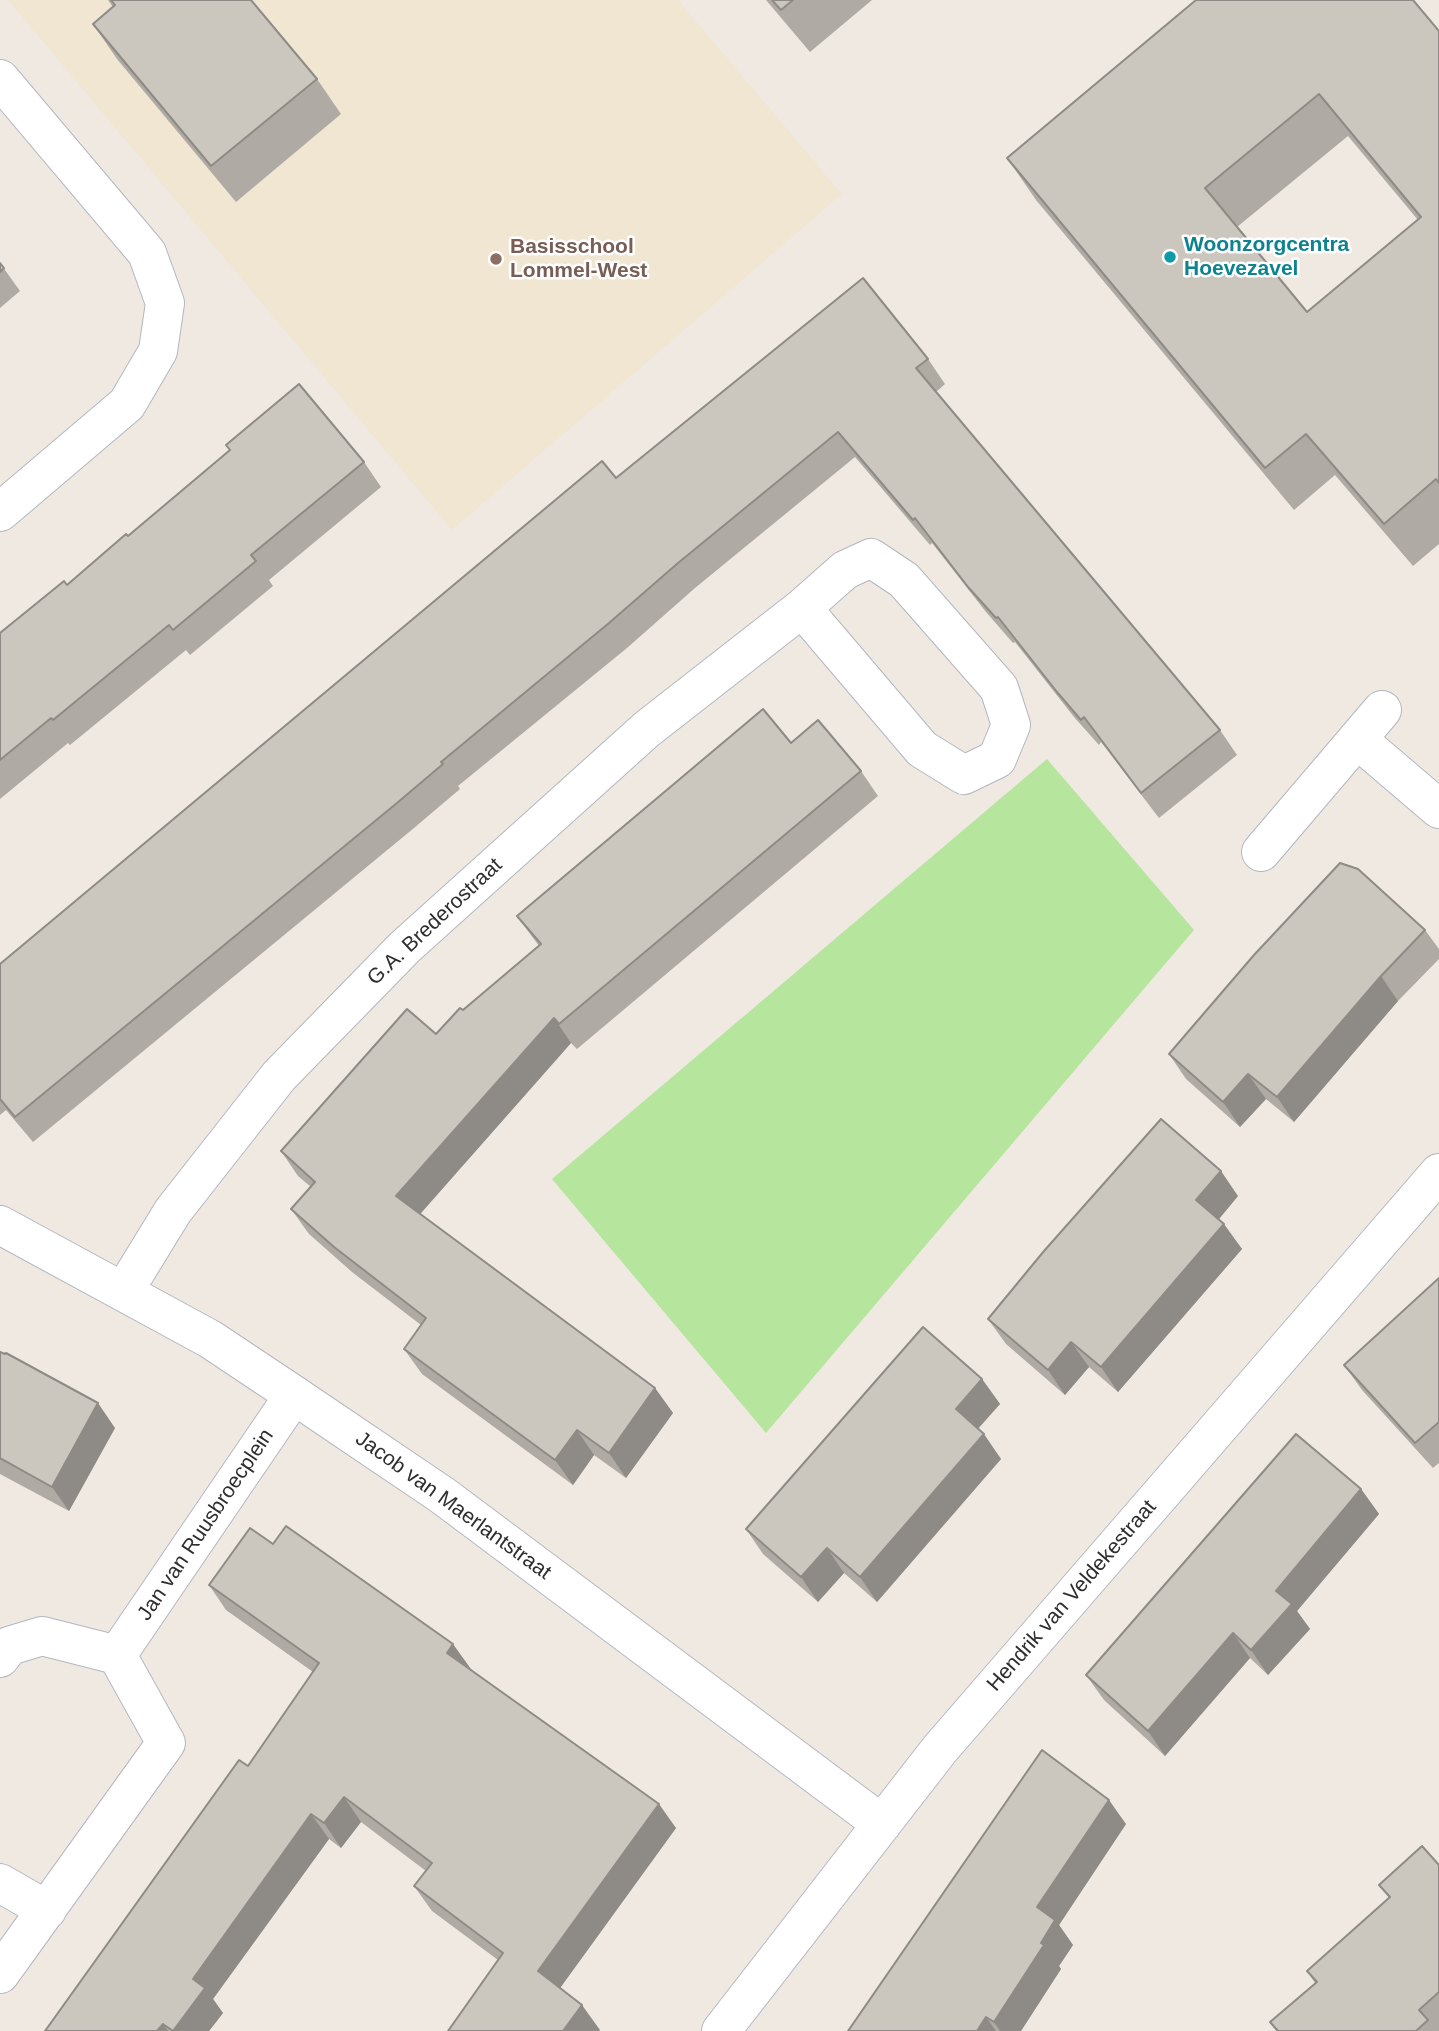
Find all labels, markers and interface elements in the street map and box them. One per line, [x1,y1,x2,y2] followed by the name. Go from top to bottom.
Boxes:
[1184,232,1349,282] place label: Woonzorgcentra Hoevezavel
[510,234,647,284] place label: Basisschool Lommel-West
[1162,249,1178,265] marker: Woonzorgcentra Hoevezavel
[488,251,504,267] marker: Basisschool Lommel-West
[362,853,508,991] street label: G.A. Brederostraat
[133,1425,279,1625] street label: Jan van Ruusbroecplein
[350,1427,556,1585] street label: Jacob van Maerlantstraat
[982,1495,1162,1697] street label: Hendrik van Veldekestraat

